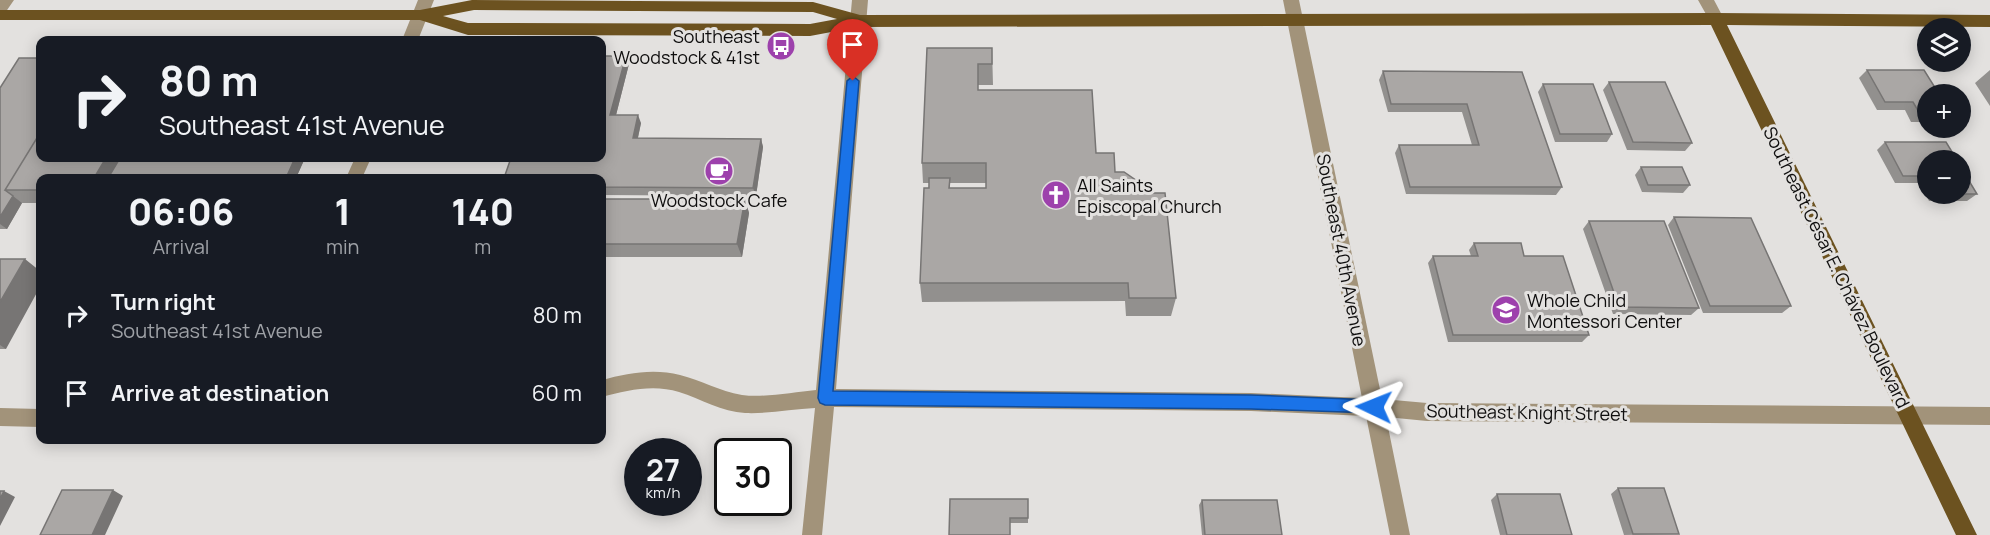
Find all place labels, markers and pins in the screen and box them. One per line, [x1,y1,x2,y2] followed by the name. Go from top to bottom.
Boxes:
[827,19,878,81] pin
[613,24,760,69] place label: Southeast Woodstock & 41st
[765,30,797,62] bus stop icon: Southeast Woodstock & 41st
[703,155,735,187] cafe icon: Woodstock Cafe
[1077,173,1222,218] place label: All Saints Episcopal Church
[1040,179,1072,211] church icon: All Saints Episcopal Church
[651,188,787,212] place label: Woodstock Cafe
[1527,288,1683,333] place label: Whole Child Montessori Center
[1490,294,1522,326] school or university icon: Whole Child Montessori Center

